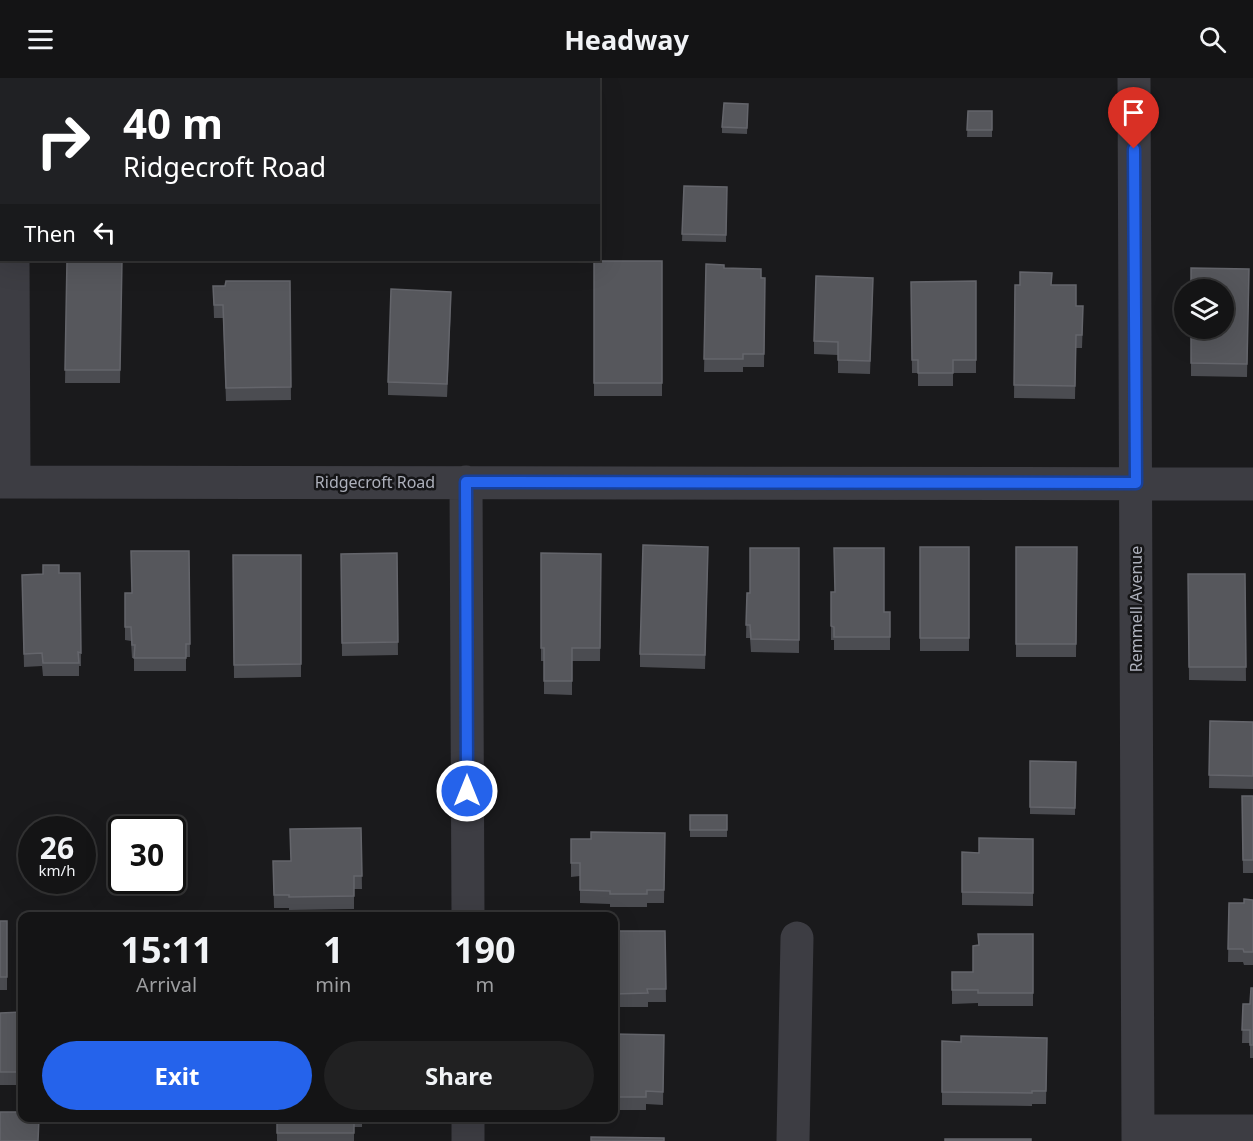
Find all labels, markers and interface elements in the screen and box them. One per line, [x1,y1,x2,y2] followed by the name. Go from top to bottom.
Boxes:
[564,21,689,58] text: Headway
[24,23,57,56] icon: menu
[1196,23,1229,56] icon: search
[1108,87,1159,149] pin
[123,94,223,151] text: 40 m
[1117,96,1150,129] icon: arrive
[24,102,102,180] icon: right
[123,148,326,185] text: Ridgecroft Road
[88,216,121,249] icon: left
[24,218,76,248] text: Then
[1174,279,1234,339] map controls
[1174,279,1234,339] button: layers
[315,471,435,493] street label: Ridgecroft Road
[1125,546,1147,672] street label: Remmell Avenue
[435,759,499,823] position arrow
[108,816,186,894] speed limit sign: 30
[40,827,74,868] text: 26
[39,860,75,880] text: km/h
[120,925,213,974] text: 15:11
[323,925,344,974] text: 1
[454,925,516,974] text: 190
[136,971,197,998] text: Arrival
[315,971,351,998] text: min
[475,971,494,998] text: m
[42,1041,312,1110] button: Exit
[324,1041,594,1110] button: Share

